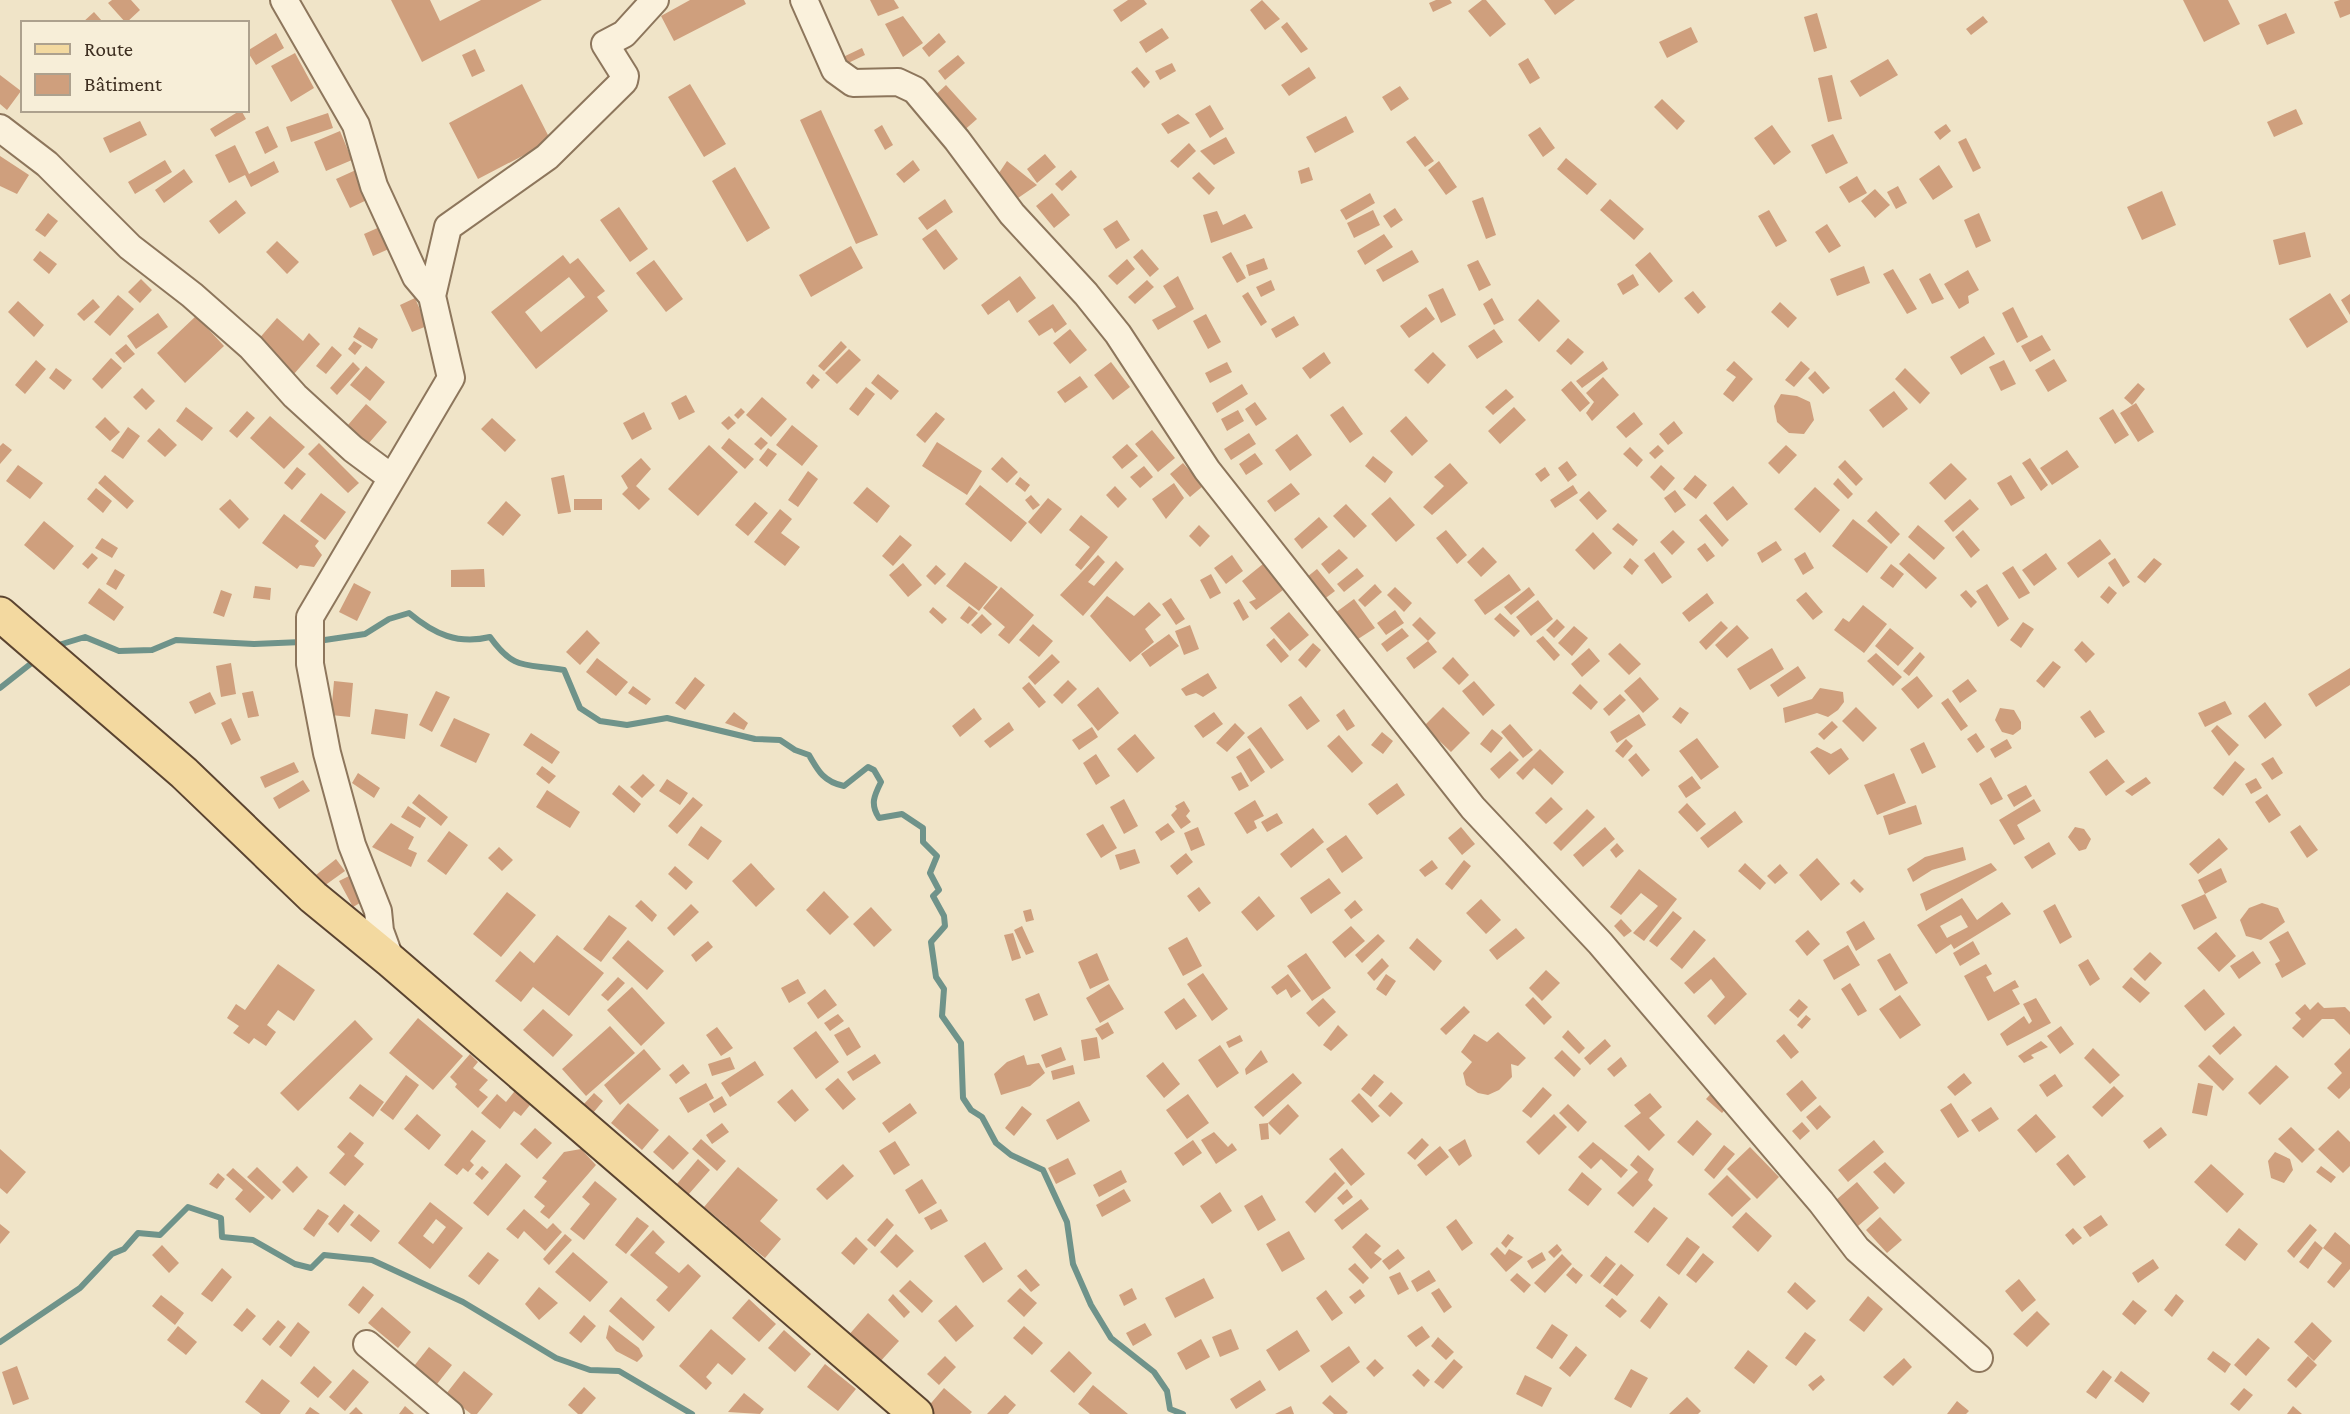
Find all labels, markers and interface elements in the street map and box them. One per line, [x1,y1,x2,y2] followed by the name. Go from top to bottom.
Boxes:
[21,21,248,112] legend
[84,37,133,61] text: Route
[84,72,163,96] text: Bâtiment

